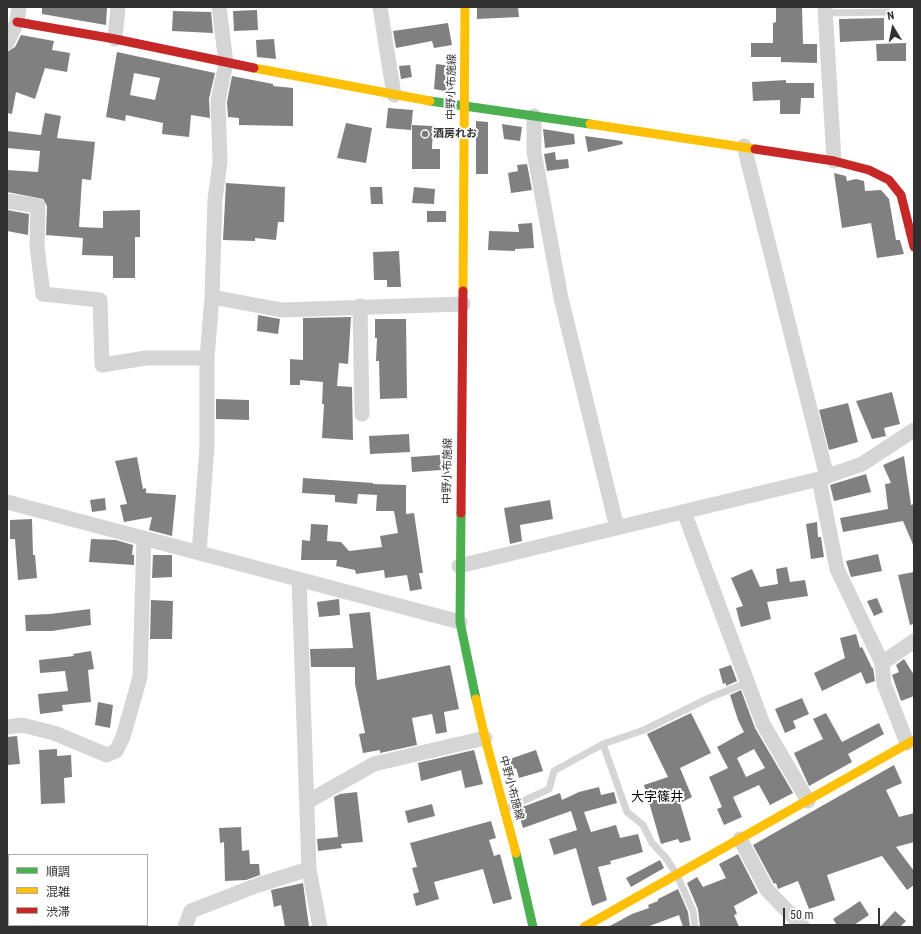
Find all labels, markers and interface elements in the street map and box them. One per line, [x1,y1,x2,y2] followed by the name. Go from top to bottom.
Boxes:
[873,8,913,48] north arrow
[886,9,895,23] text: N
[445,54,459,120] street label: 中野小布施線
[433,127,477,141] place label: 酒房れお
[420,129,430,139] marker: 酒房れお
[441,438,455,504] street label: 中野小布施線
[496,754,526,822] street label: 中野小布施線
[631,790,683,806] district label: 大字篠井
[8,854,148,926] legend
[46,865,70,879] text: 順調
[46,885,70,899] text: 混雑
[785,900,882,926] scale bar
[46,905,70,919] text: 渋滞
[790,908,814,922] text: 50 m

